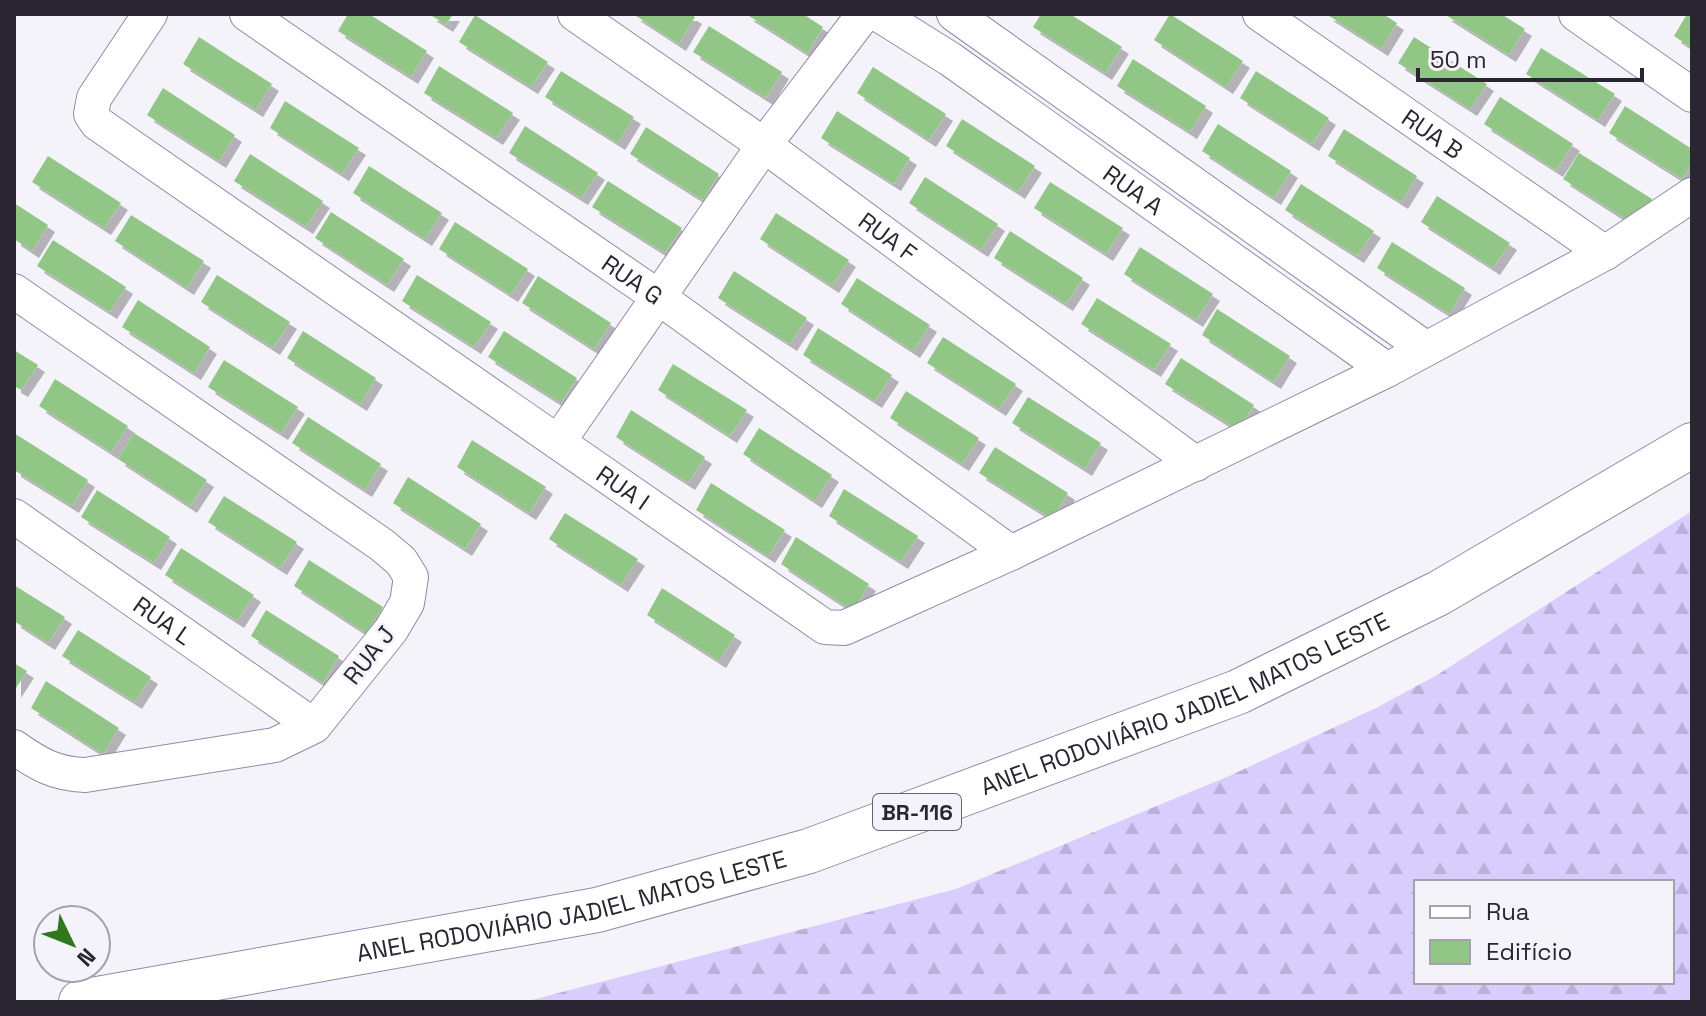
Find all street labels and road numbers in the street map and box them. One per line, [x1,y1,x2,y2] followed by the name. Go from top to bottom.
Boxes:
[1396,102,1469,166] street label: RUA B
[1097,158,1170,221] street label: RUA A
[853,205,923,268] street label: RUA F
[596,247,669,311] street label: RUA G
[591,458,656,516] street label: RUA I
[128,589,199,652] street label: RUA L
[976,605,1394,802] street label: ANEL RODOVIÁRIO JADIEL MATOS LESTE
[336,619,402,691] street label: RUA J
[873,794,961,830] road number: BR-116
[354,843,790,968] street label: ANEL RODOVIÁRIO JADIEL MATOS LESTE

